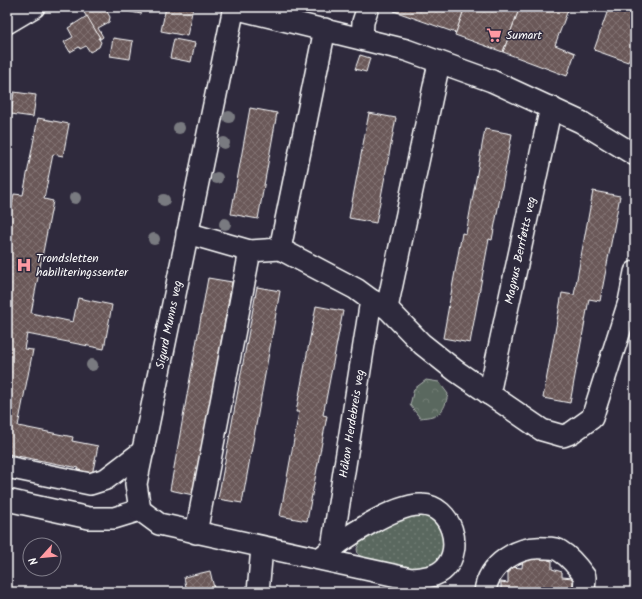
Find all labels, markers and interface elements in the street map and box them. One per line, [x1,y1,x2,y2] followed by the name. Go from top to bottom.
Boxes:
[485,26,503,44] supermarket icon: Sumart
[506,26,542,45] place label: Sumart
[499,195,541,306] street label: Magnus Berrføtts veg
[36,249,129,282] place label: Trondsletten habiliteringssenter
[15,256,33,274] hospital icon: Trondsletten habiliteringssenter
[150,278,187,370] street label: Sigurd Munns veg
[334,368,370,479] street label: Håkon Herdebreis veg
[22,537,62,577] north arrow
[24,554,44,568] text: N

